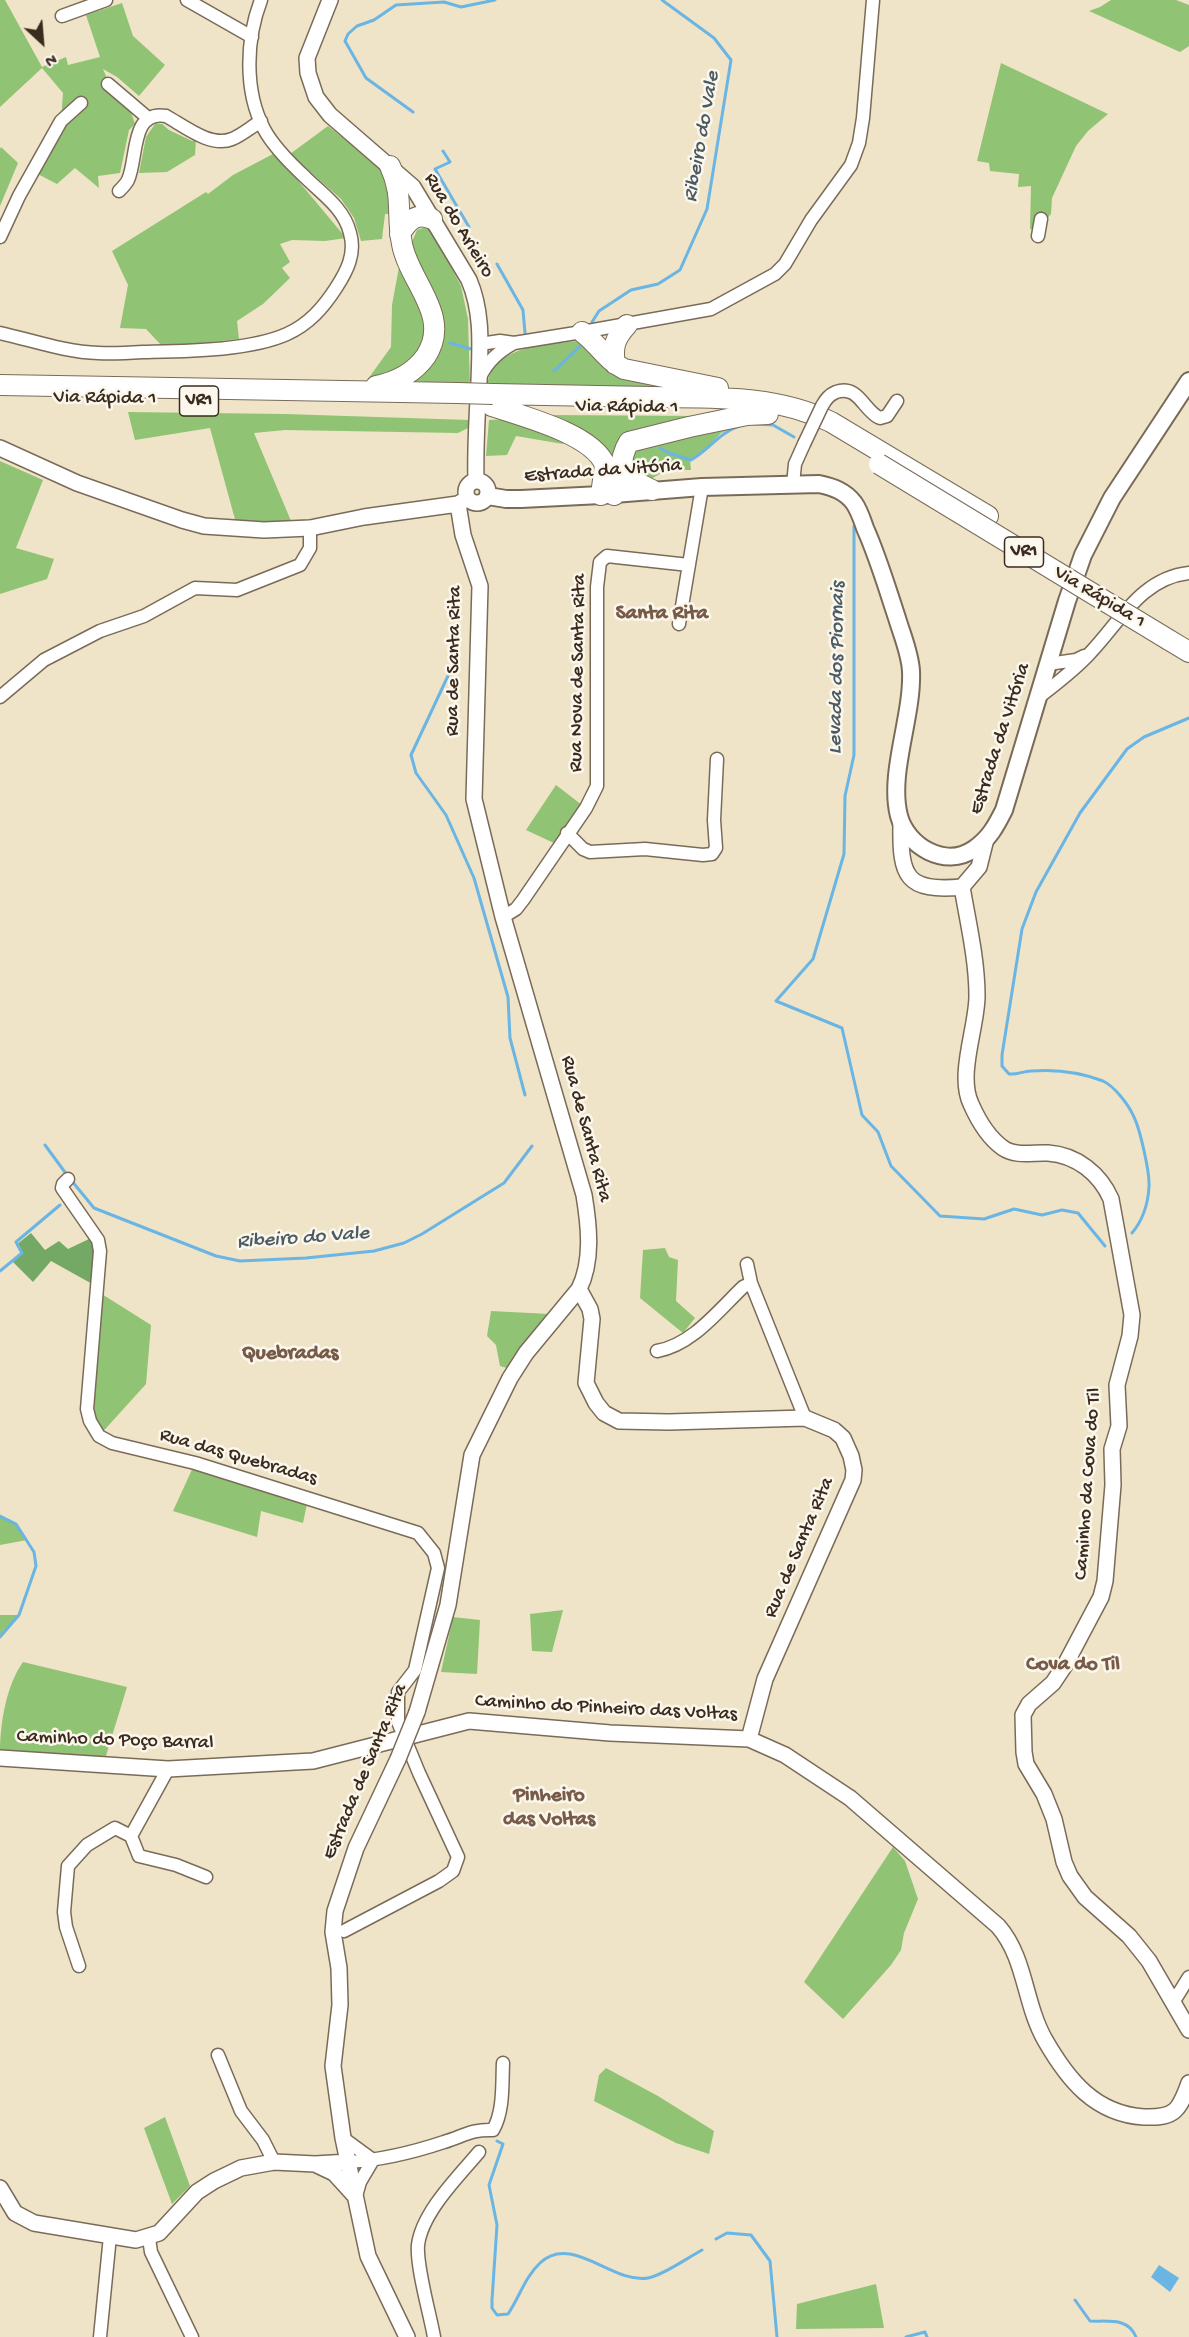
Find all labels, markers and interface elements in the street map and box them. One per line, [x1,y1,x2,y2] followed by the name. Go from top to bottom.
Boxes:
[12,12,72,72] north arrow
[41,48,59,69] text: N
[679,70,727,204] water label: Ribeiro do Vale
[417,169,499,283] street label: Rua do Arieiro
[53,386,157,412] street label: Via Rápida 1
[180,386,218,416] road number: VR1
[575,395,679,421] street label: Via Rápida 1
[523,455,683,489] street label: Estrada da Vitória
[1004,537,1044,567] road number: VR1
[1049,561,1149,635] street label: Via Rápida 1
[565,574,593,772] street label: Rua Nova de Santa Rita
[824,581,852,755] water label: Levada dos Piornais
[442,586,468,736] street label: Rua de Santa Rita
[616,602,708,628] district label: Santa Rita
[965,660,1037,818] street label: Estrada da Vitória
[554,1053,616,1205] street label: Rua de Santa Rita
[236,1222,370,1256] water label: Ribeiro do Vale
[242,1342,338,1368] district label: Quebradas
[1070,1387,1108,1581] street label: Caminho da Cova do Til
[156,1424,320,1492] street label: Rua das Quebradas
[760,1474,840,1622] street label: Rua de Santa Rita
[1026,1653,1120,1679] district label: Cova do Til
[318,1681,414,1863] street label: Estrada de Santa Rita
[474,1690,738,1728] street label: Caminho do Pinheiro das Voltas
[16,1726,214,1756] street label: Caminho do Poço Barral
[503,1784,595,1834] district label: Pinheiro das Voltas

